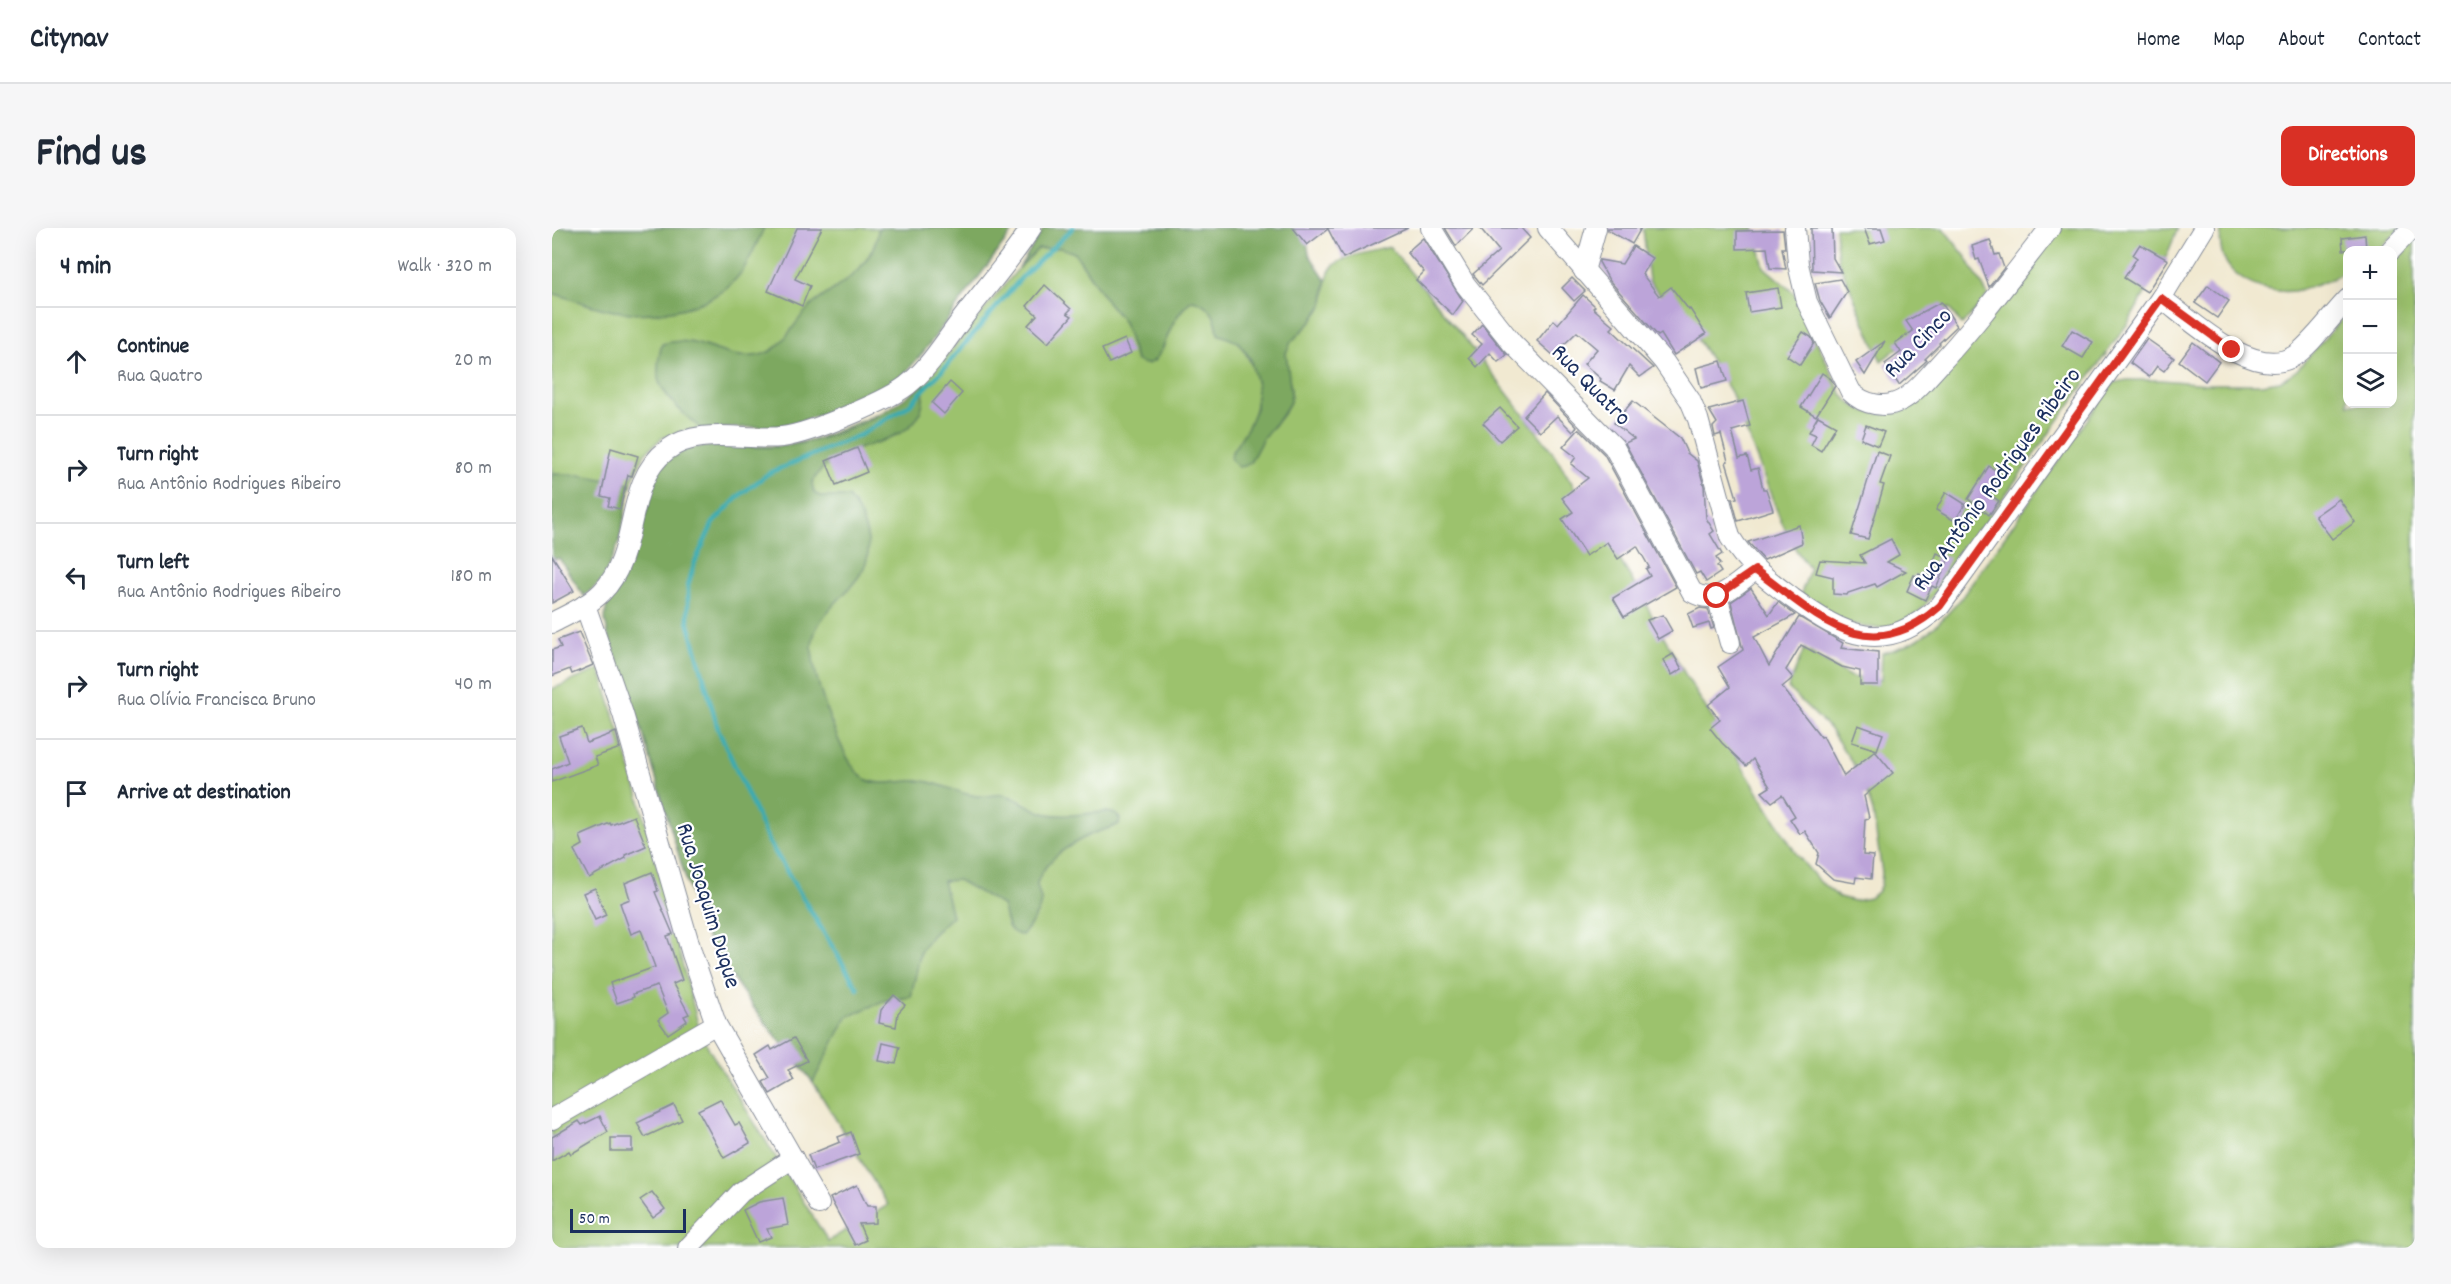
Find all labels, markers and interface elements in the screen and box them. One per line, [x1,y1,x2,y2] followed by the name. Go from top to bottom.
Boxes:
[30,21,108,61] text: Citynav
[2136,26,2180,56] text: Home
[2213,26,2245,56] text: Map
[2278,26,2325,56] text: About
[2358,26,2421,56] text: Contact
[36,126,147,186] text: Find us
[2281,126,2415,186] button: Directions
[2343,246,2397,408] map controls
[2343,246,2397,300] button: +
[60,249,111,286] text: 4 min
[398,253,492,281] text: Walk · 320 m
[2343,300,2397,354] button: −
[1877,301,1961,387] street label: Rua Cinco
[117,332,189,363] text: Continue
[2218,336,2244,362] route end
[1542,337,1638,435] street label: Rua Quatro
[60,345,93,378] icon: ahead
[454,347,492,375] text: 20 m
[2343,354,2397,408] button: layers
[1905,361,2091,599] street label: Rua Antônio Rodrigues Ribeiro
[117,363,203,391] text: Rua Quatro
[117,440,199,471] text: Turn right
[60,453,93,486] icon: right
[455,455,492,483] text: 80 m
[117,471,341,499] text: Rua Antônio Rodrigues Ribeiro
[117,548,189,579] text: Turn left
[60,561,93,594] icon: left
[450,563,492,591] text: 180 m
[117,579,341,607] text: Rua Antônio Rodrigues Ribeiro
[1703,582,1729,608] route start
[117,656,199,687] text: Turn right
[60,669,93,702] icon: right
[454,671,492,699] text: 40 m
[117,687,316,715] text: Rua Olívia Francisca Bruno
[60,777,93,810] icon: arrive
[117,778,291,809] text: Arrive at destination
[666,819,748,993] street label: Rua Joaquim Duque
[570,1206,686,1234] scale bar
[579,1208,610,1231] text: 50 m

